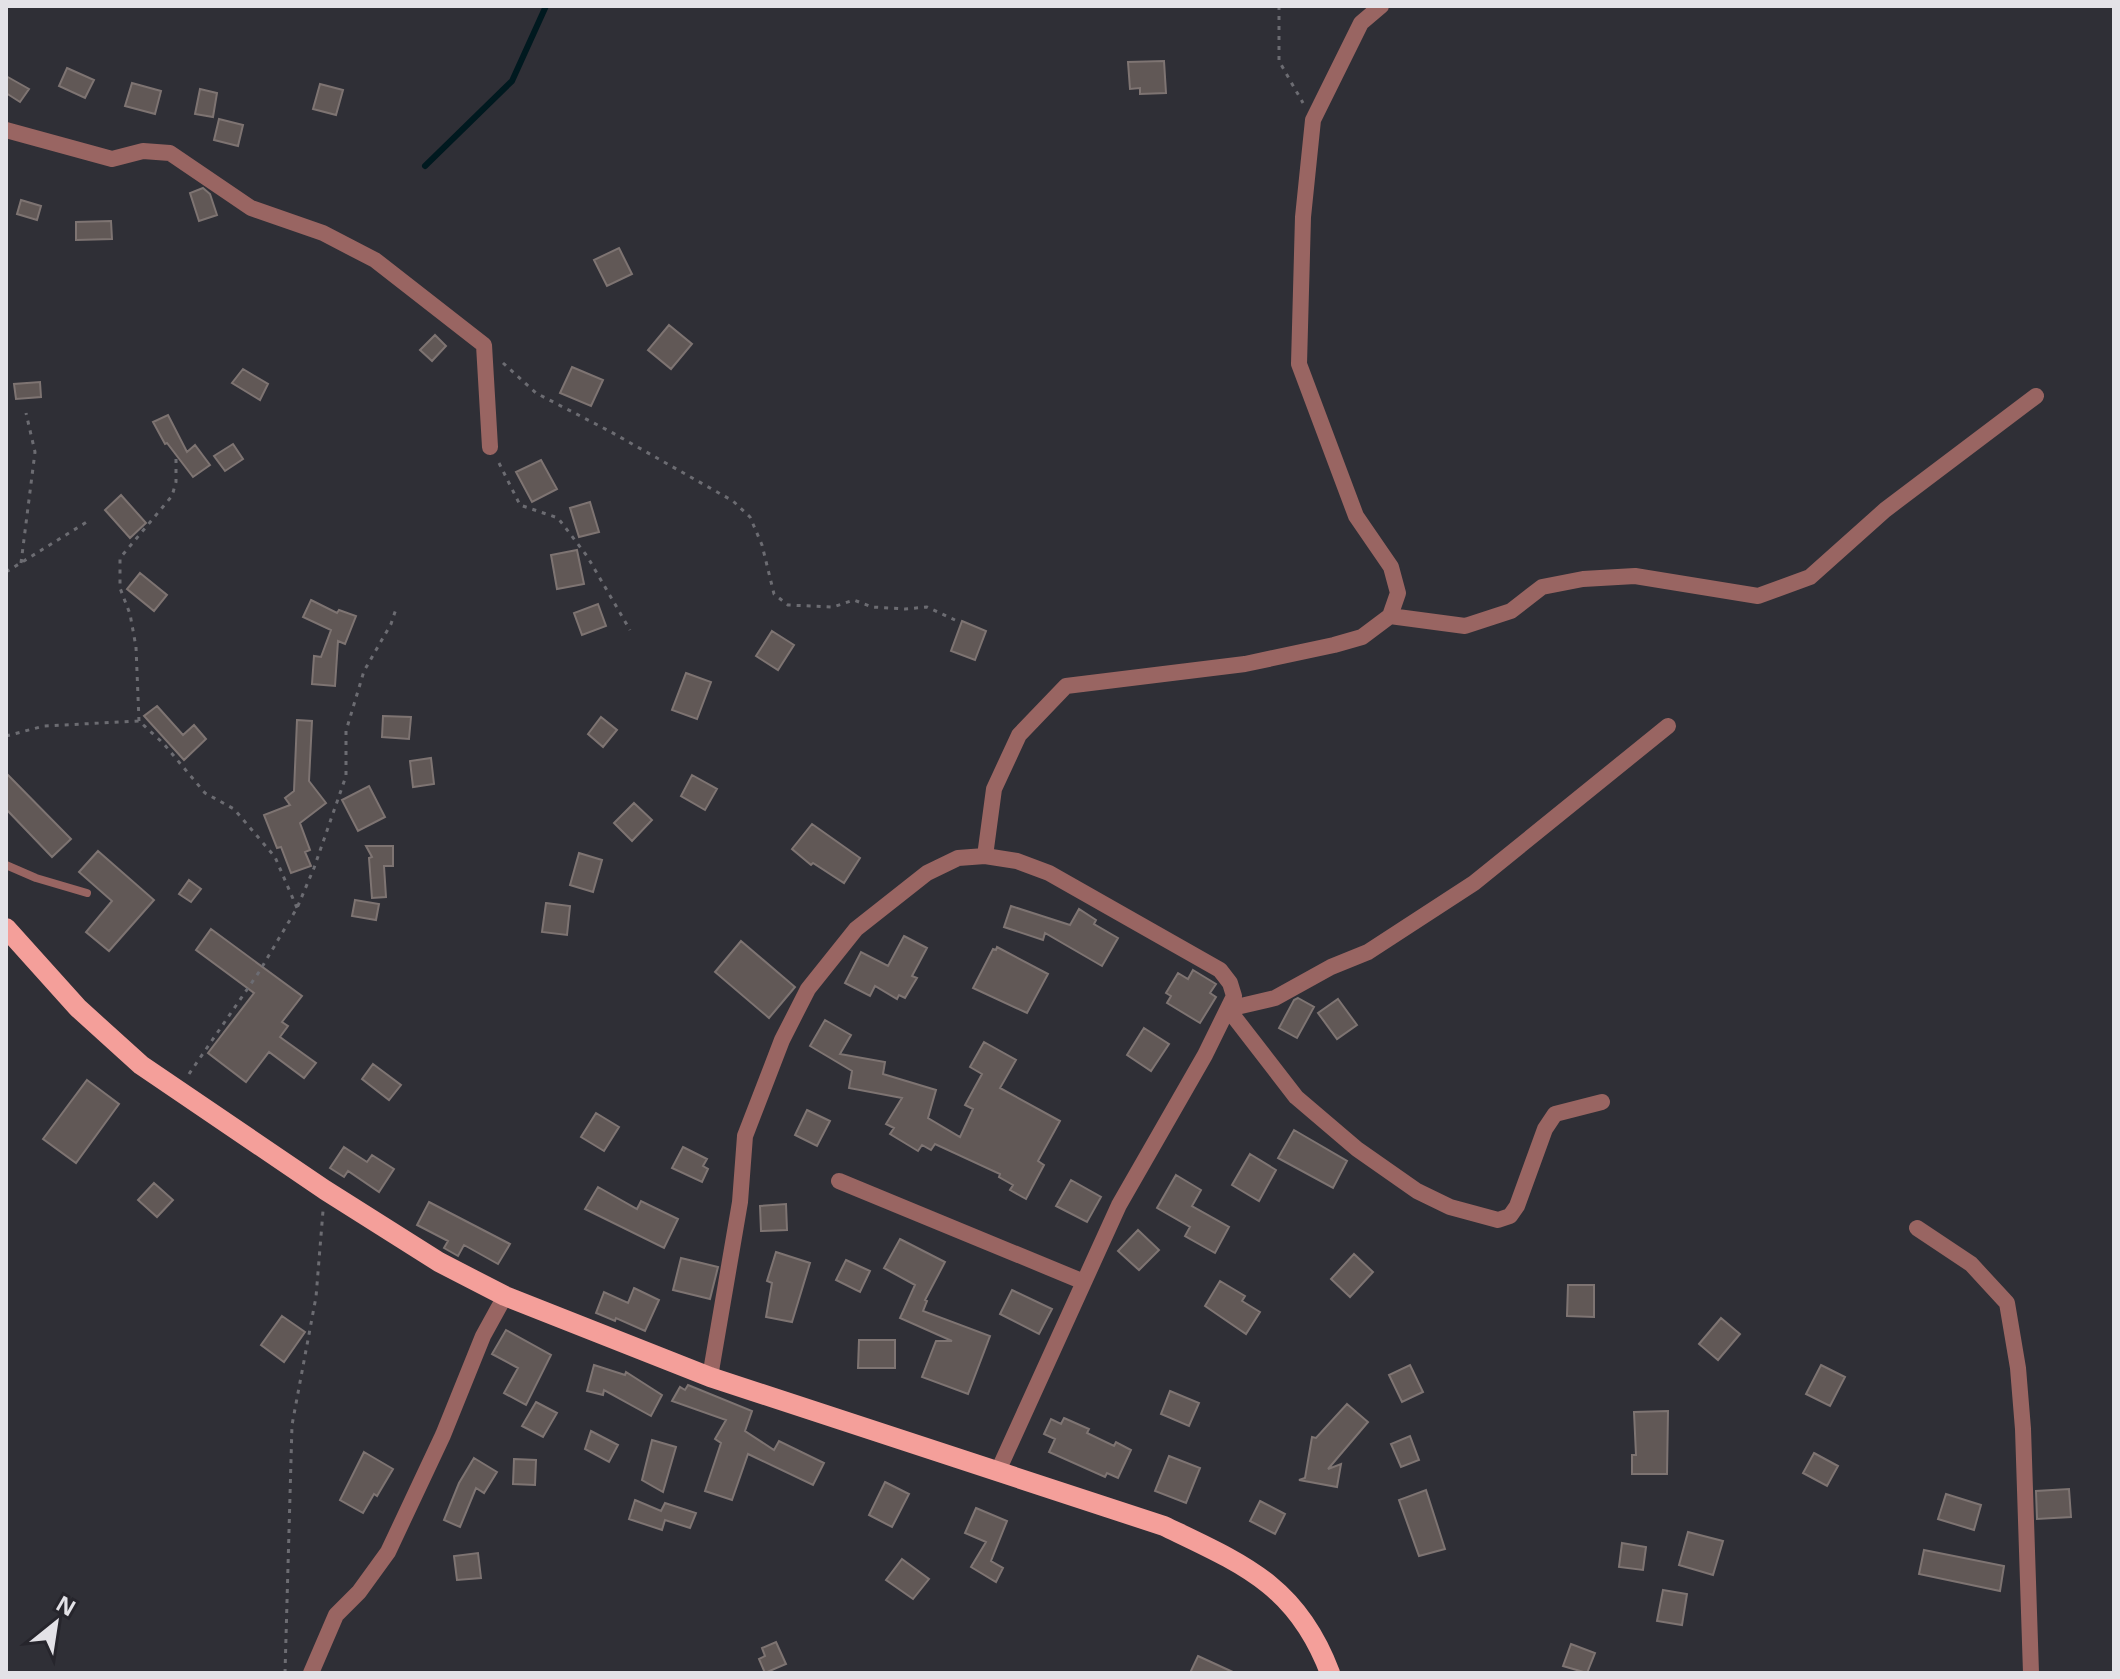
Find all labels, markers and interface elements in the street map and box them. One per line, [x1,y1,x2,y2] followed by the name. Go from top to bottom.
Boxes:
[16,1583,96,1663] north arrow
[51,1587,82,1622] text: N

